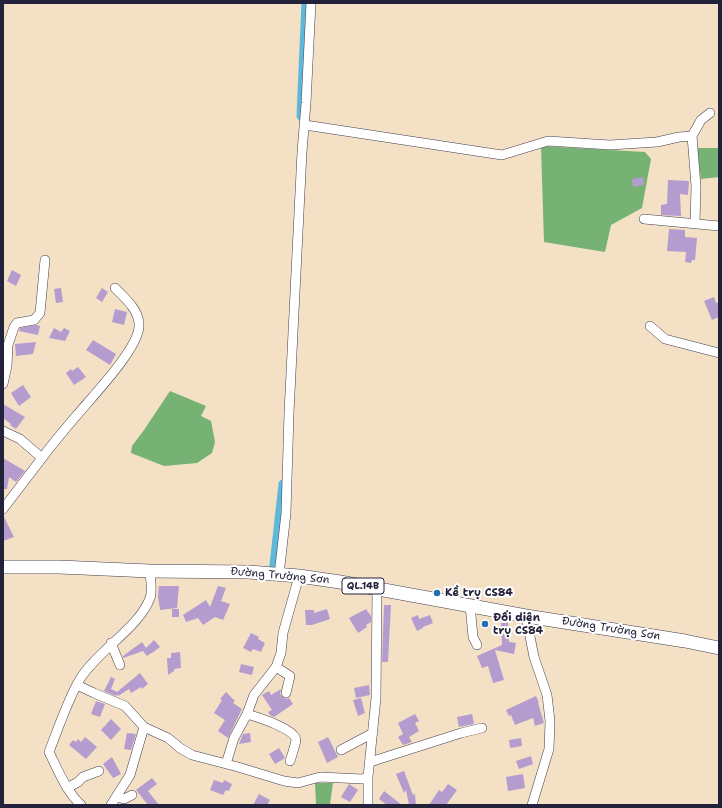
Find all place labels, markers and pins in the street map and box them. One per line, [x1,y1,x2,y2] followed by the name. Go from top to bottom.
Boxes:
[445,586,513,600] place label: Kề trụ CS84
[432,588,442,598] marker: Kề trụ CS84
[493,611,543,637] place label: Đối diện trụ CS84
[480,619,490,629] marker: Đối diện trụ CS84

